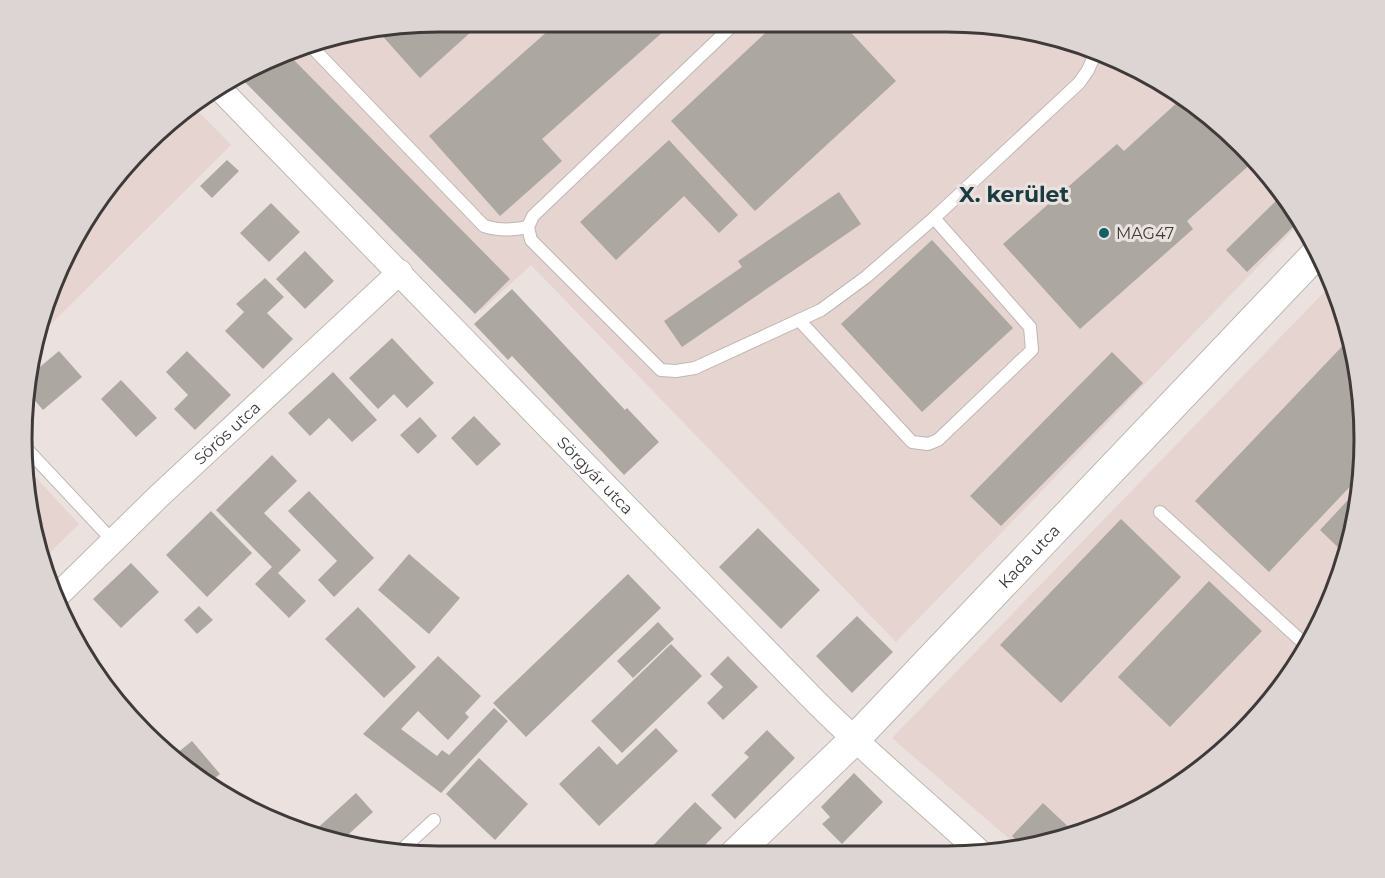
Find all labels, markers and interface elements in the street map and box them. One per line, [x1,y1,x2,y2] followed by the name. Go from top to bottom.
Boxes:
[959,181,1070,208] district label: X. kerület
[1116,224,1174,243] place label: MAG47
[1097,226,1111,240] marker: MAG47
[190,398,264,469] street label: Sörös utca
[553,433,637,518] street label: Sörgyár utca
[995,521,1064,592] street label: Kada utca

